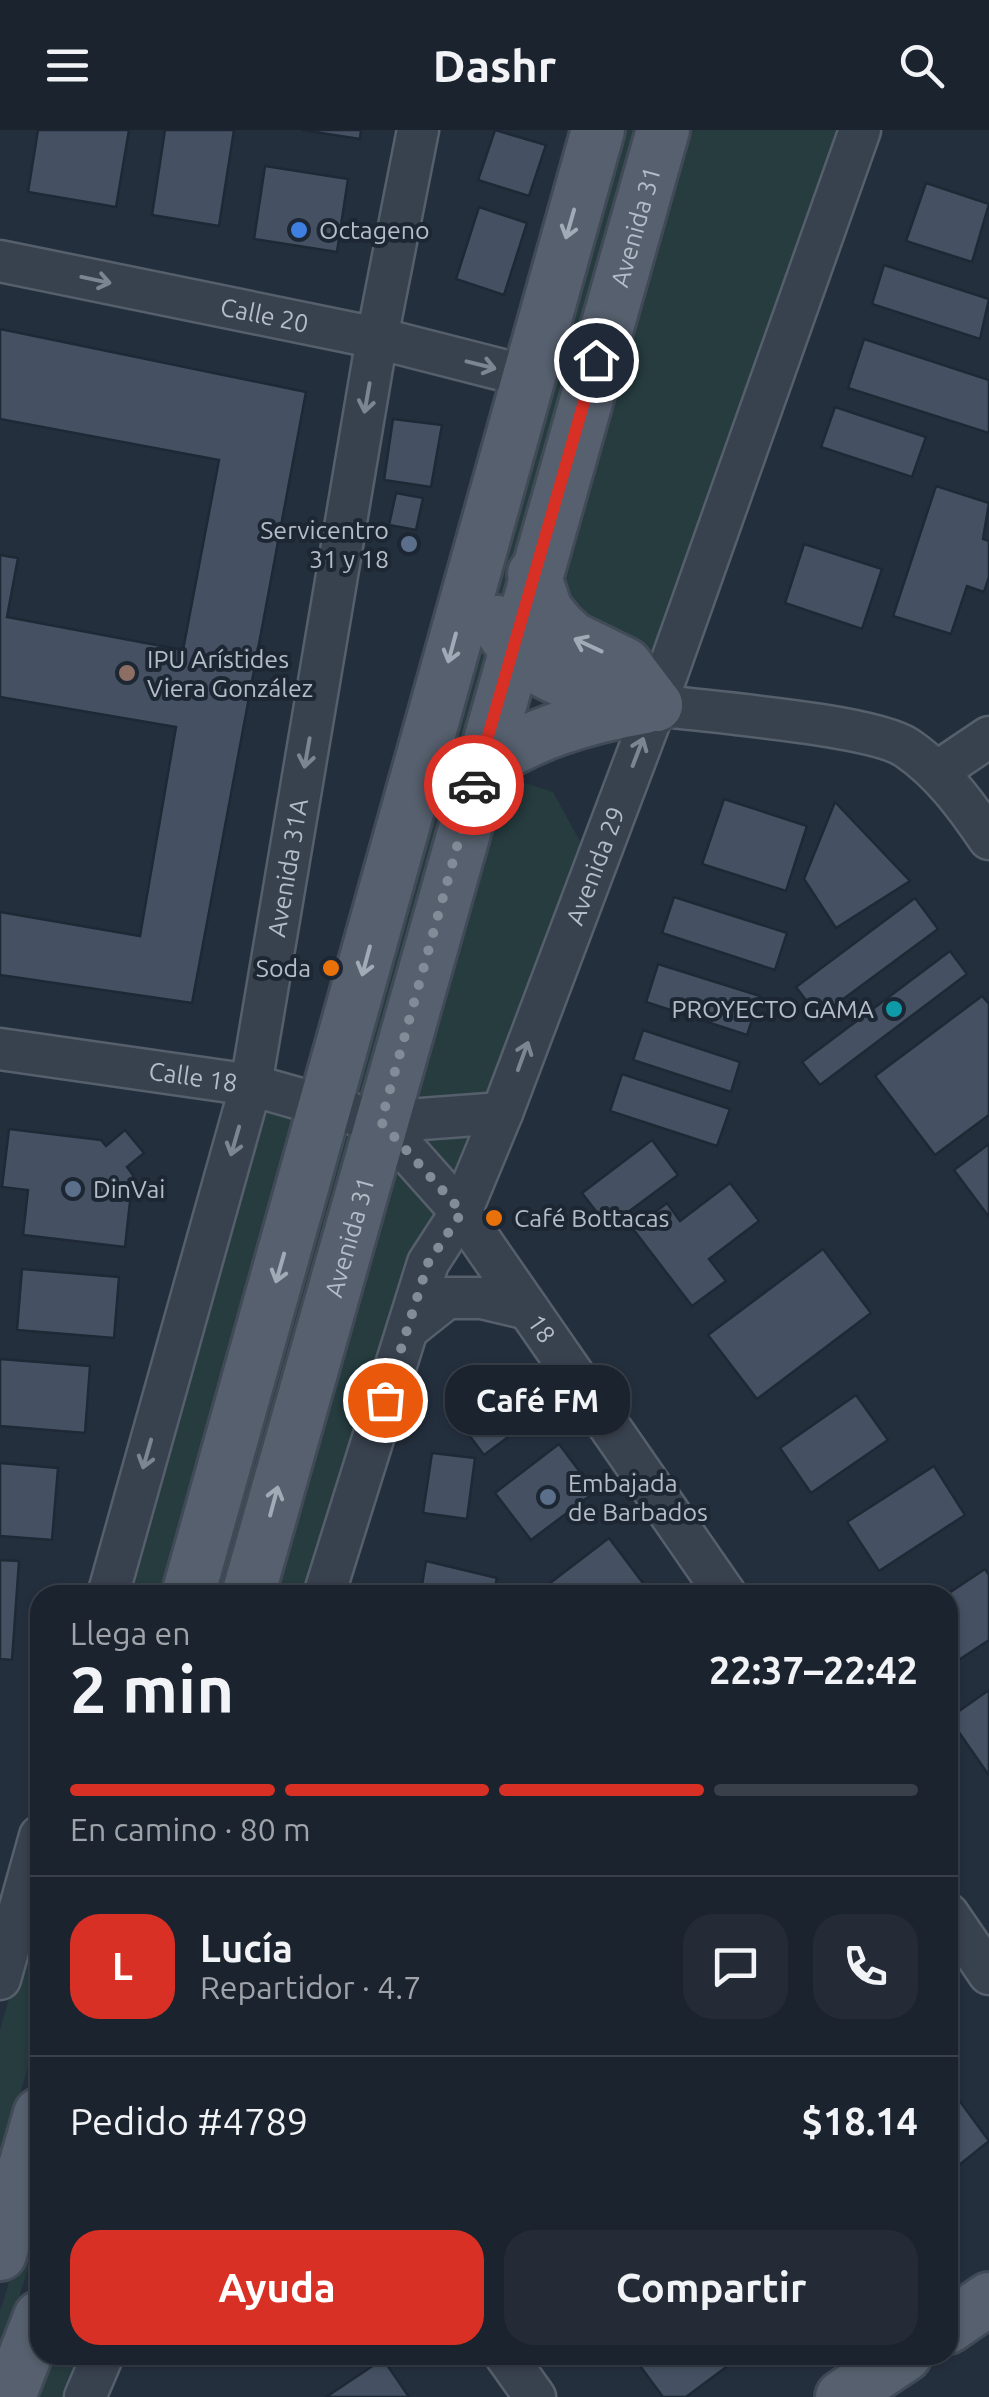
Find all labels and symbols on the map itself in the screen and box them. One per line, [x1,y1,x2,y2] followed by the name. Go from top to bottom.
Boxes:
[605,164,666,290] street label: Avenida 31
[560,207,578,239] one-way arrow
[319,216,430,244] place label: Octageno
[288,219,310,241] marker: Octageno
[79,272,111,291] one-way arrow
[218,292,311,338] street label: Calle 20
[554,318,639,403] pin
[465,356,496,375] one-way arrow
[357,381,376,413] one-way arrow
[260,516,389,573] place label: Servicentro 31 y 18
[398,533,420,555] marker: Servicentro 31 y 18
[442,632,461,663] one-way arrow
[573,635,603,654] one-way arrow
[147,645,313,702] place label: IPU Arístides Viera González
[116,662,138,684] marker: IPU Arístides Viera González
[424,735,524,835] courier
[297,736,316,768] one-way arrow
[630,737,648,768] one-way arrow
[262,796,313,939] street label: Avenida 31A
[560,803,630,929] street label: Avenida 29
[356,945,374,976] one-way arrow
[256,954,311,982] place label: Soda
[320,957,342,979] marker: Soda
[672,995,874,1023] place label: PROYECTO GAMA
[883,998,905,1020] marker: PROYECTO GAMA
[515,1042,533,1073] one-way arrow
[147,1057,239,1097] street label: Calle 18
[225,1125,243,1156] one-way arrow
[319,1174,380,1300] street label: Avenida 31
[93,1175,165,1203] place label: DinVai
[62,1178,84,1200] marker: DinVai
[514,1204,669,1232] place label: Café Bottacas
[483,1207,505,1229] marker: Café Bottacas
[270,1252,288,1283] one-way arrow
[522,1309,561,1348] street label: 18
[343,1358,428,1443] pin
[445,1365,630,1435] callout: Café FM
[137,1438,156,1469] one-way arrow
[568,1469,708,1526] place label: Embajada de Barbados
[266,1486,284,1517] one-way arrow
[537,1486,559,1508] marker: Embajada de Barbados

